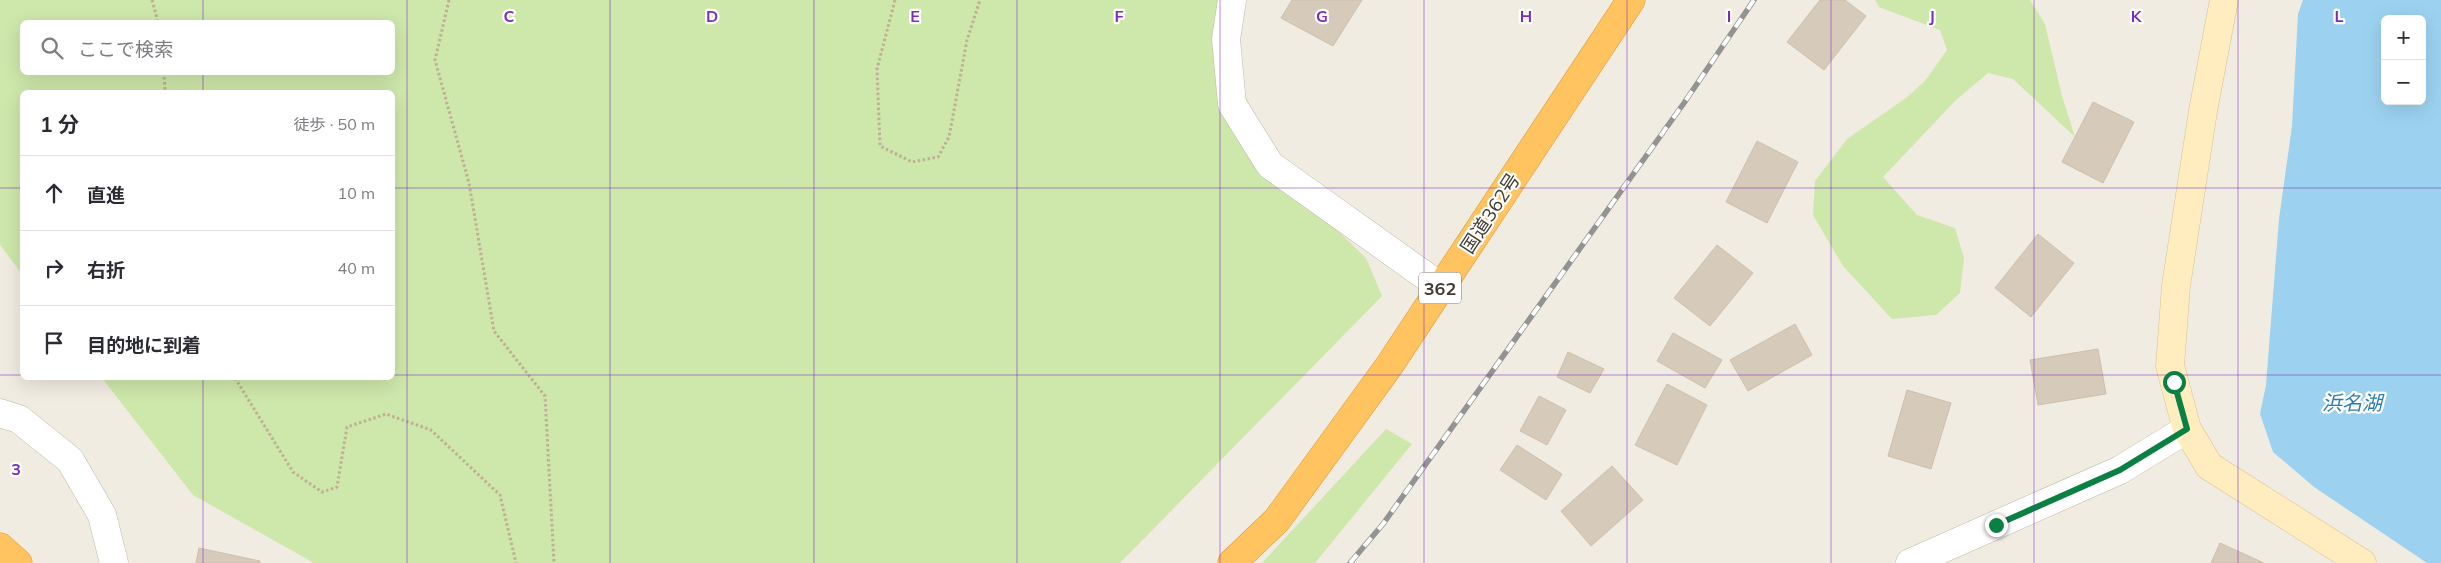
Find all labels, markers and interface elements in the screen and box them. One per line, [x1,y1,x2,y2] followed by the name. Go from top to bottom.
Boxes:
[504,6,515,26] text: C
[706,6,718,26] text: D
[910,6,920,26] text: E
[1114,6,1124,26] text: F
[1316,6,1328,26] text: G
[1520,6,1532,26] text: H
[1727,6,1731,26] text: I
[1929,6,1935,26] text: J
[2131,6,2143,26] text: K
[2335,6,2344,26] text: L
[2381,15,2426,105] map controls
[2381,15,2426,60] button: +
[20,20,395,75] search box
[38,34,66,62] icon: search
[78,37,173,61] text: ここで検索
[2381,60,2426,105] button: −
[40,111,79,137] text: 1 分
[294,114,375,134] text: 徒歩 · 50 m
[1455,168,1525,258] street label: 国道362号
[40,179,68,207] icon: ahead
[87,183,125,207] text: 直進
[338,183,375,203] text: 10 m
[40,254,68,282] icon: right
[87,258,125,282] text: 右折
[338,258,375,278] text: 40 m
[1419,272,1461,304] road number: 362
[40,329,68,357] icon: arrive
[87,333,201,357] text: 目的地に到着
[2163,371,2186,394] route start
[2322,390,2385,415] water label: 浜名湖
[11,459,21,479] text: 3
[1985,514,2008,537] route end

